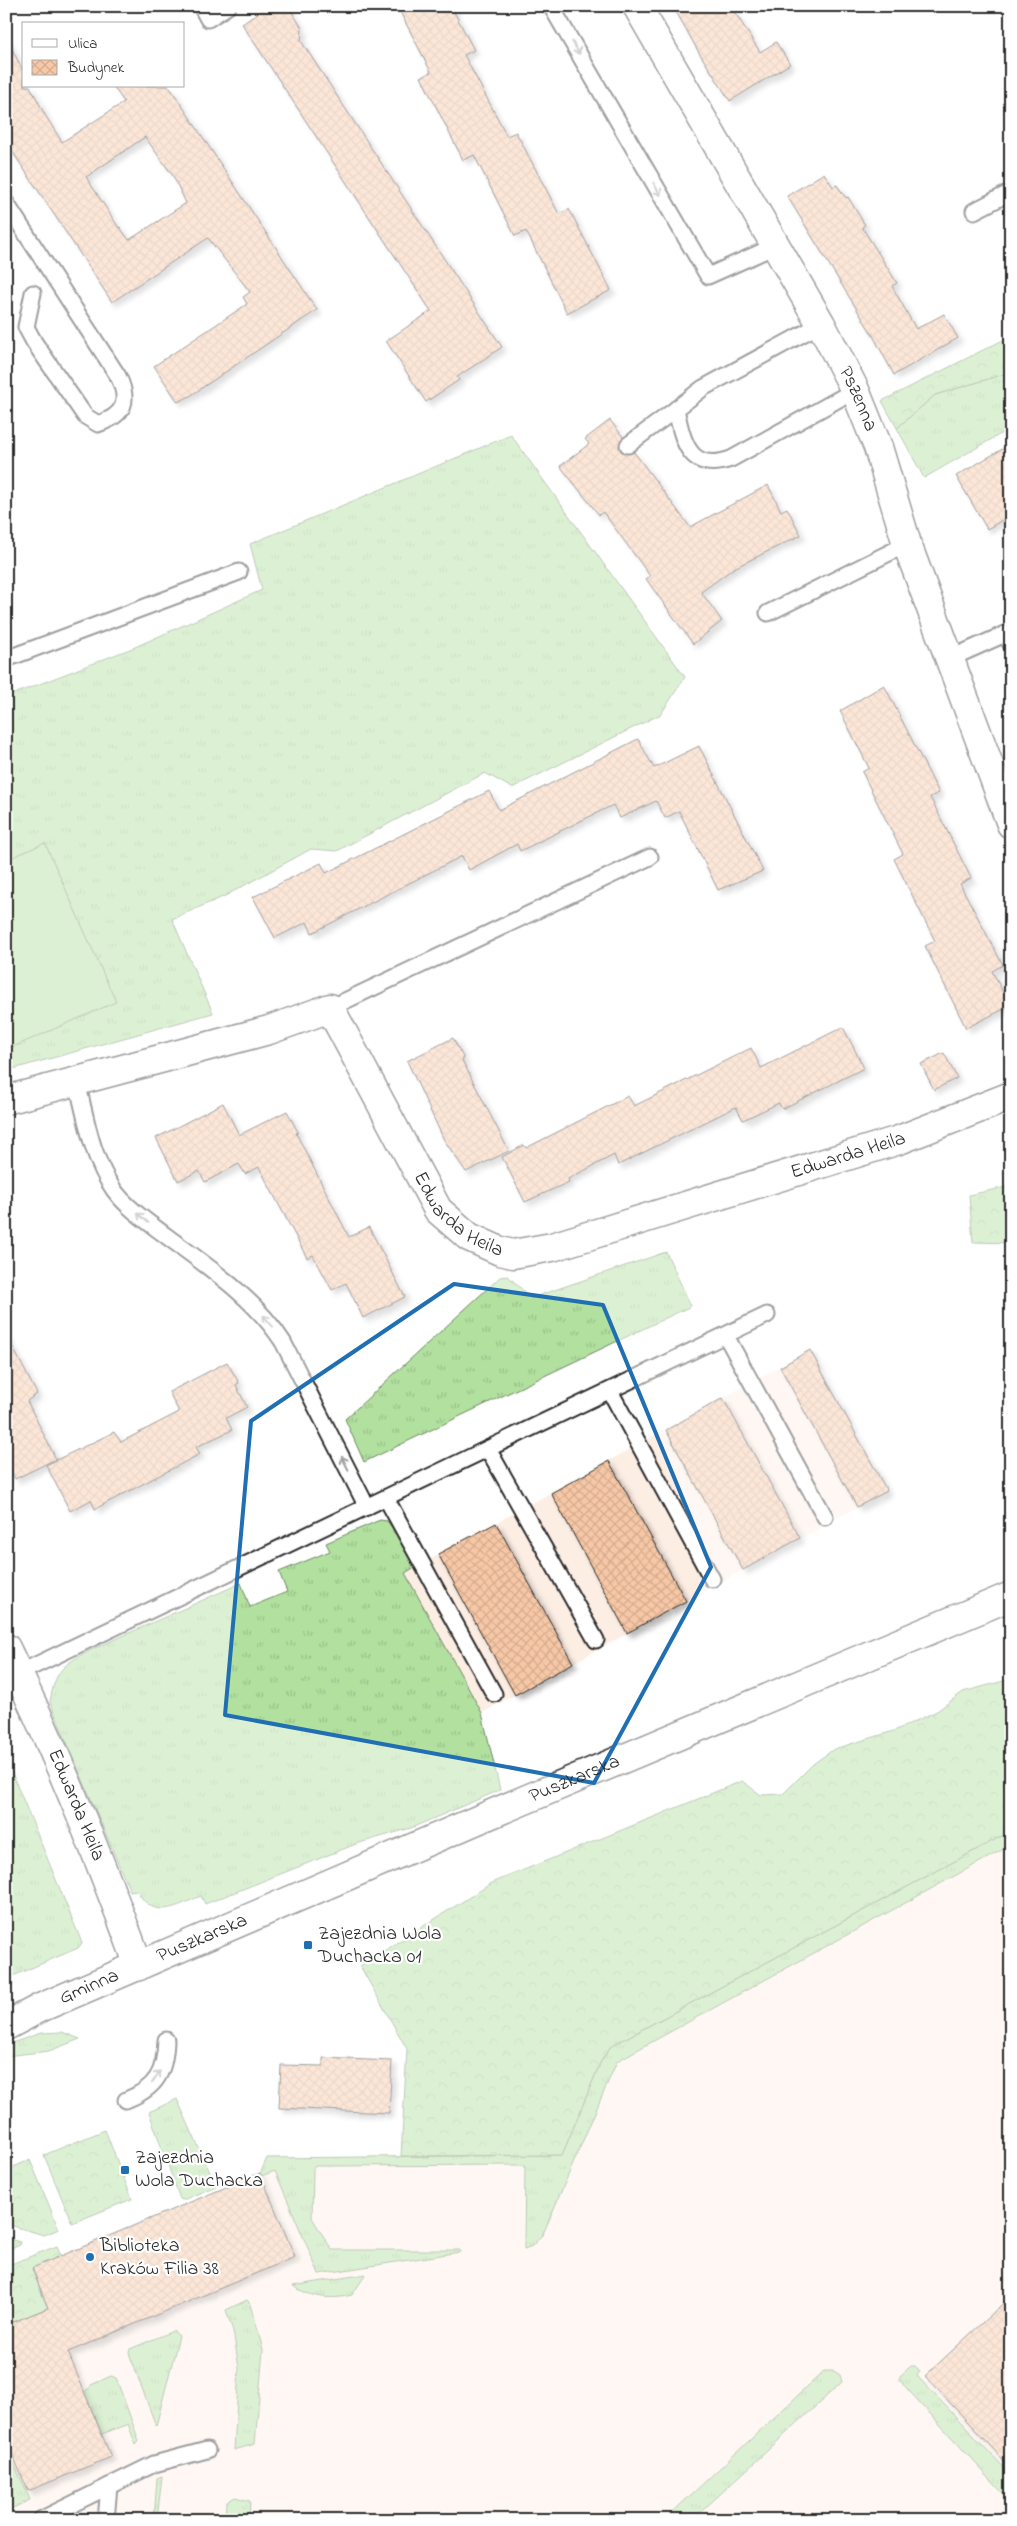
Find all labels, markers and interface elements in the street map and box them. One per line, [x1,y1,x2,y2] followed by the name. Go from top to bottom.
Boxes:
[22,22,185,88] legend
[68,33,97,55] text: Ulica
[571,41,581,56] one-way arrow
[67,57,125,80] text: Budynek
[653,181,663,196] one-way arrow
[831,361,885,436] street label: Pszenna
[787,1124,910,1187] street label: Edwarda Heila
[406,1167,508,1265] street label: Edwarda Heila
[137,1212,150,1223] one-way arrow
[263,1314,274,1327] one-way arrow
[340,1456,350,1471] one-way arrow
[40,1744,112,1865] street label: Edwarda Heila
[525,1747,624,1811] street label: Puszkarska
[152,1906,252,1971] street label: Puszkarska
[317,1920,441,1972] place label: Zajezdnia Wola Duchacka 01
[302,1939,314,1951] marker: Zajezdnia Wola Duchacka 01
[55,1961,123,2012] street label: Gminna
[151,2070,161,2084] one-way arrow
[135,2144,263,2196] place label: Zajezdnia Wola Duchacka
[119,2164,131,2176] marker: Zajezdnia Wola Duchacka
[99,2232,219,2284] place label: Biblioteka Kraków Filia 38
[84,2251,96,2263] marker: Biblioteka Kraków Filia 38

